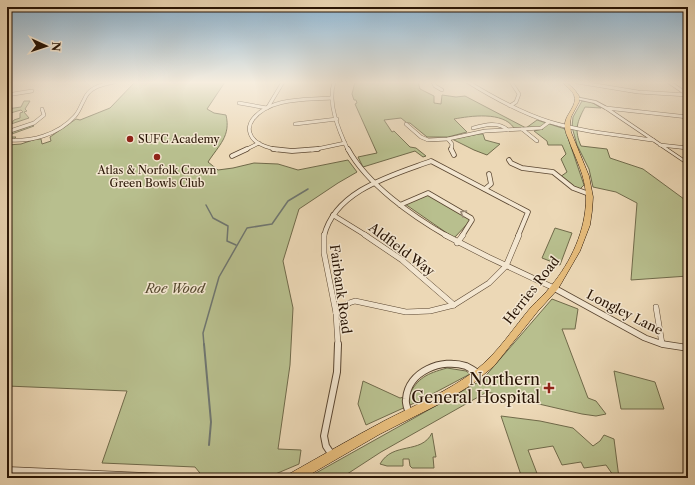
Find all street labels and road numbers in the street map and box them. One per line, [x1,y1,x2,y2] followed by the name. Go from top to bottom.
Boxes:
[365,218,439,279] street label: Aldfield Way
[327,243,355,335] street label: Fairbank Road
[500,253,562,327] street label: Herries Road
[584,286,666,338] street label: Longley Lane

